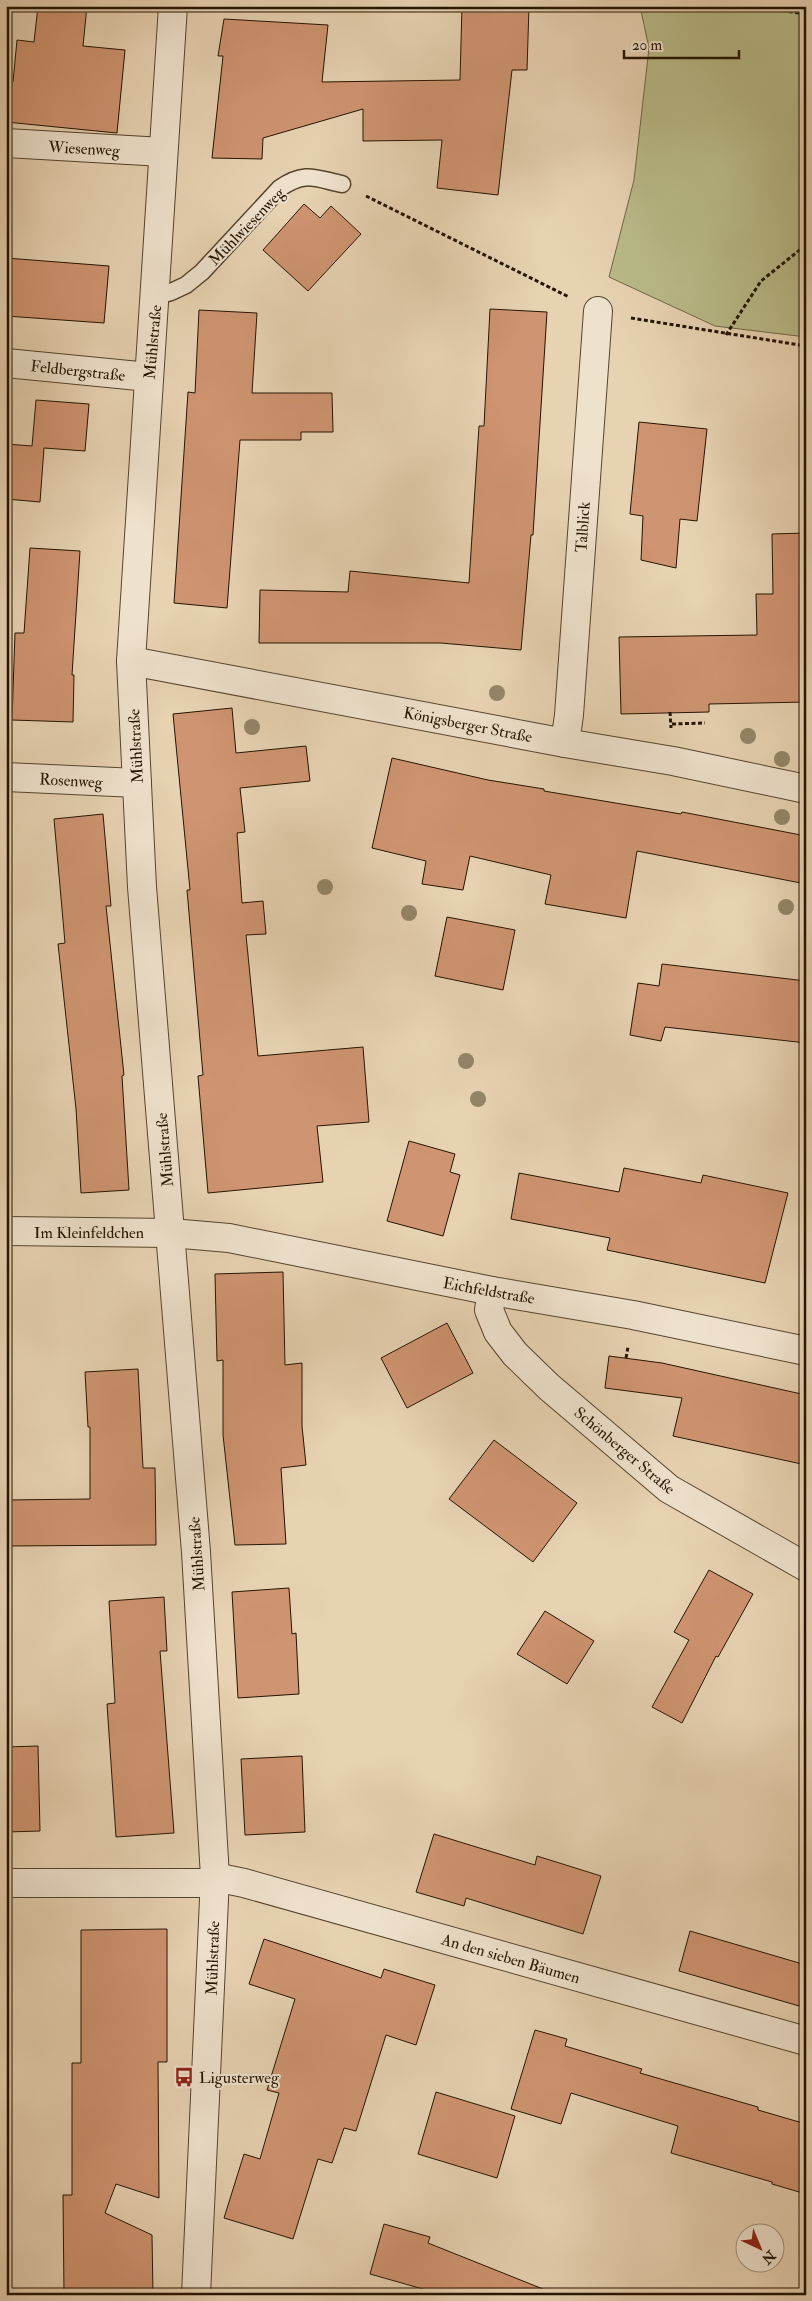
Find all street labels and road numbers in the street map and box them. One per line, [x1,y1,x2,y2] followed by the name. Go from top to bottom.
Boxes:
[47,137,121,161] street label: Wiesenweg
[204,183,290,270] street label: Mühlwiesenweg
[140,304,166,380] street label: Mühlstraße
[30,356,127,386] street label: Feldbergstraße
[571,501,595,553] street label: Talblick
[402,703,534,747] street label: Königsberger Straße
[124,708,148,784] street label: Mühlstraße
[39,769,104,793] street label: Rosenweg
[152,1112,178,1188] street label: Mühlstraße
[34,1223,144,1243] street label: Im Kleinfeldchen
[441,1273,537,1309] street label: Eichfeldstraße
[570,1403,679,1499] street label: Schönberger Straße
[184,1516,210,1592] street label: Mühlstraße
[202,1920,224,1996] street label: Mühlstraße
[438,1929,582,1988] street label: An den sieben Bäumen

